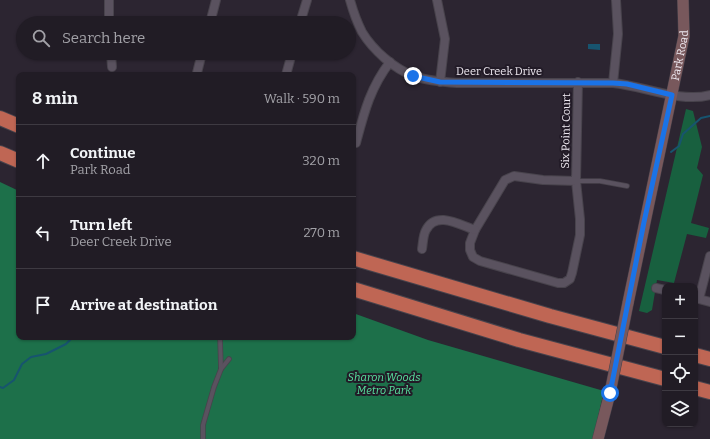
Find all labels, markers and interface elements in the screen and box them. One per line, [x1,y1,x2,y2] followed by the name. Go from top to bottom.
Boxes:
[16,16,356,60] search box
[30,27,52,49] icon: search
[62,29,145,47] text: Search here
[668,29,691,82] street label: Park Road
[456,65,542,78] street label: Deer Creek Drive
[404,67,422,85] route end
[32,88,78,109] text: 8 min
[264,91,340,106] text: Walk · 590 m
[559,93,573,169] street label: Six Point Court
[70,144,136,162] text: Continue
[32,150,54,172] icon: ahead
[302,153,340,168] text: 320 m
[70,162,131,177] text: Park Road
[70,216,132,234] text: Turn left
[32,222,54,244] icon: left
[303,225,340,240] text: 270 m
[70,234,172,249] text: Deer Creek Drive
[662,283,698,427] map controls
[662,283,698,319] button: +
[32,294,54,316] icon: arrive
[70,296,217,314] text: Arrive at destination
[662,319,698,355] button: −
[662,355,698,391] button: locate
[348,371,420,397] park label: Sharon Woods Metro Park
[601,384,619,402] route start
[662,391,698,427] button: layers

